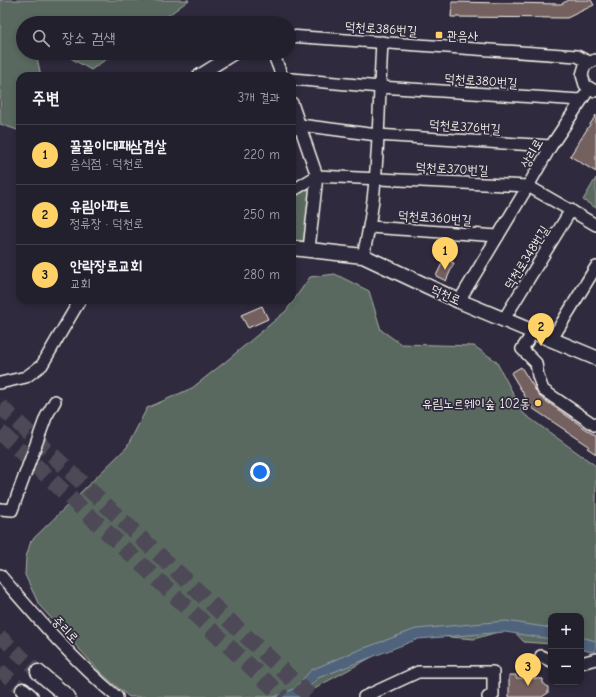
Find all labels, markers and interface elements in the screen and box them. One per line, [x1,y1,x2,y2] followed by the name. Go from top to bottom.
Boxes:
[16,16,296,60] search box
[344,18,418,39] street label: 덕천로386번길
[30,27,52,49] icon: search
[447,28,478,43] place label: 관음사
[62,29,115,47] text: 장소 검색
[434,30,444,40] marker: 관음사
[444,70,518,91] street label: 덕천로380번길
[32,89,59,108] text: 주변
[238,90,280,105] text: 3개 결과
[429,117,501,136] street label: 덕천로376번길
[517,136,546,171] street label: 상리로
[70,137,167,155] text: 꿀꿀이대패삼겹살
[42,147,48,162] text: 1
[243,147,280,162] text: 220 m
[70,156,144,171] text: 음식점 · 덕천로
[415,159,489,178] street label: 덕천로370번길
[70,197,130,215] text: 유림아파트
[42,207,48,222] text: 2
[243,207,280,222] text: 250 m
[398,207,472,228] street label: 덕천로360번길
[70,216,144,231] text: 정류장 · 덕천로
[501,223,552,292] street label: 덕천로348번길
[432,237,458,270] pin: 1
[70,257,142,275] text: 안락장로교회
[42,267,48,282] text: 3
[243,267,280,282] text: 280 m
[70,276,91,291] text: 교회
[428,281,463,308] street label: 덕천로
[528,313,554,346] pin: 2
[422,396,530,411] place label: 유림노르웨이숲 102동
[533,398,543,408] marker: 유림노르웨이숲 102동
[250,462,270,482] your location
[49,613,82,646] street label: 중리로
[548,613,584,685] map controls
[548,613,584,649] button: +
[548,649,584,685] button: −
[515,653,541,686] pin: 3

